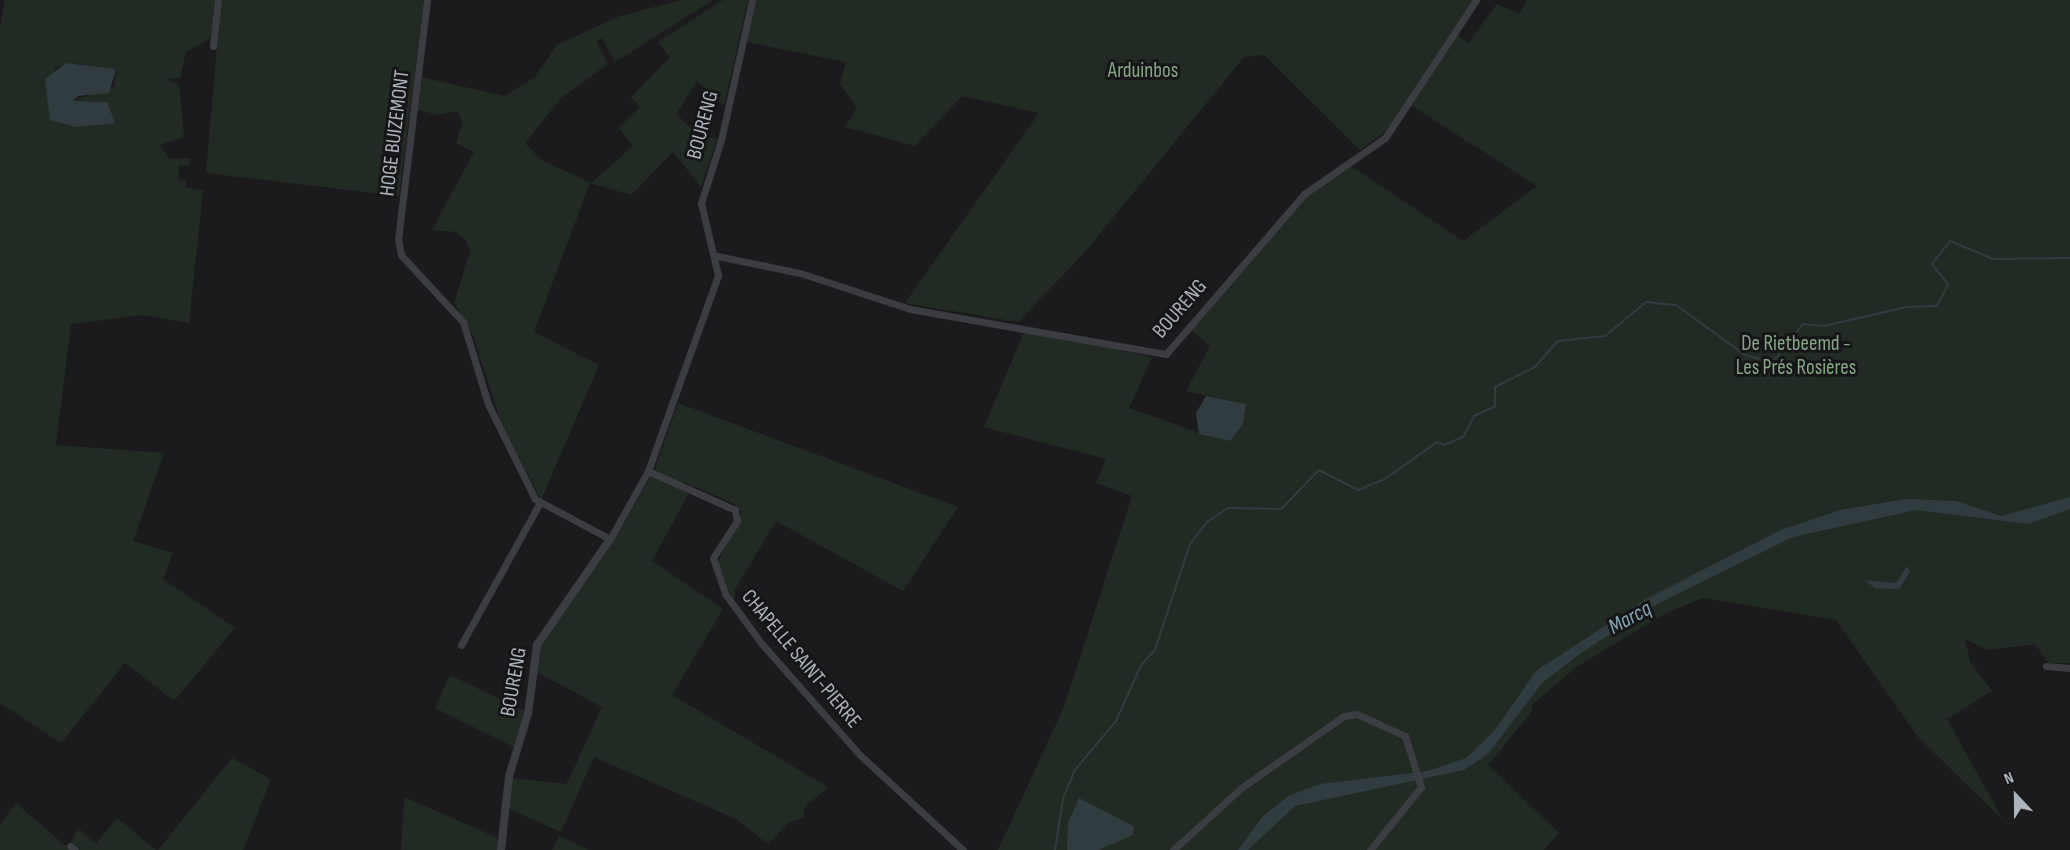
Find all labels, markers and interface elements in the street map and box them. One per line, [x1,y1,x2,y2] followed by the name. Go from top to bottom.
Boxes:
[1108,58,1178,84] park label: Arduinbos
[375,68,415,198] street label: HOGE BUIZEMONT
[682,88,724,162] street label: BOURENG
[1148,274,1212,344] street label: BOURENG
[1736,331,1856,381] park label: De Rietbeemd - Les Prés Rosières
[736,585,866,733] street label: CHAPELLE SAINT-PIERRE
[1604,596,1656,640] water label: Marcq
[496,645,532,719] street label: BOURENG
[1986,766,2046,826] north arrow
[2002,768,2017,789] text: N

